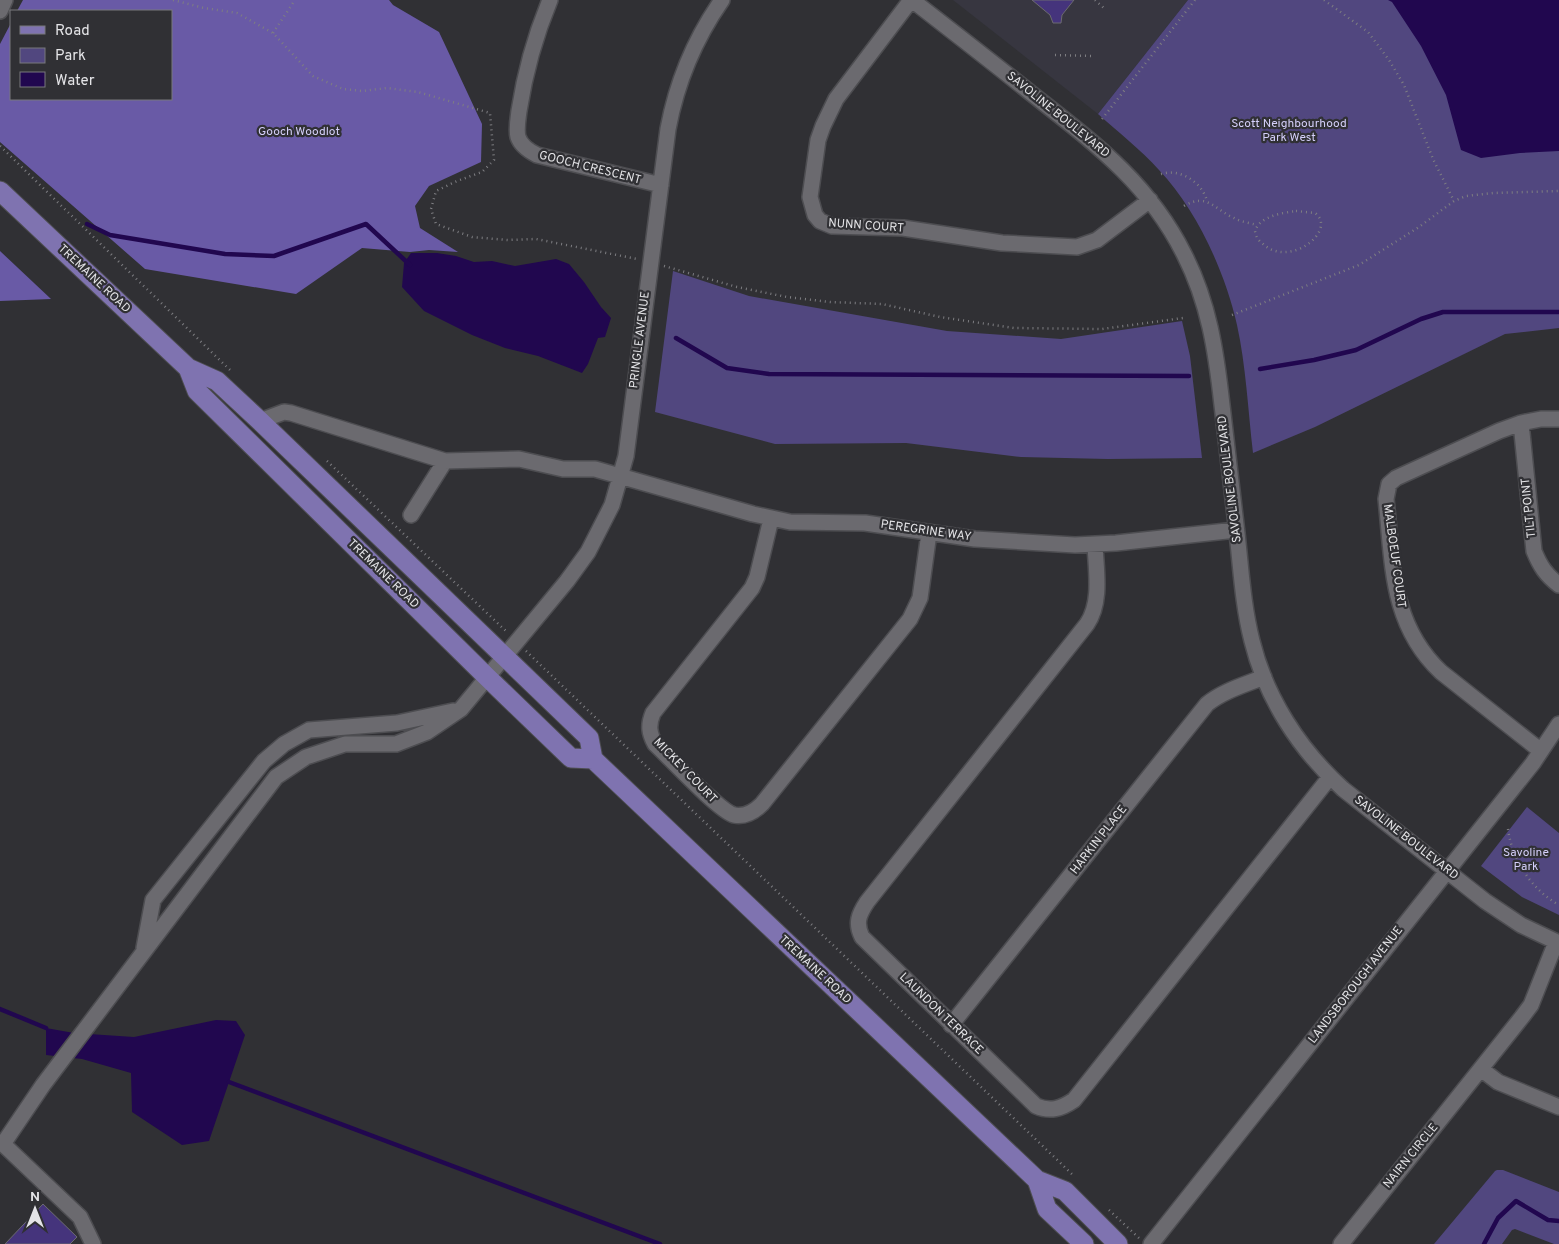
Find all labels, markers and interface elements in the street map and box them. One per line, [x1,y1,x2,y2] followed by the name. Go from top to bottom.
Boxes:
[10,10,172,100] legend
[55,22,90,41] text: Road
[55,47,86,66] text: Park
[1003,68,1113,162] street label: SAVOLINE BOULEVARD
[55,72,95,91] text: Water
[1231,116,1347,146] park label: Scott Neighbourhood Park West
[258,124,340,140] park label: Gooch Woodlot
[537,148,643,188] street label: GOOCH CRESCENT
[828,215,904,237] street label: NUNN COURT
[54,241,134,317] street label: TREMAINE ROAD
[626,291,654,389] street label: PRINGLE AVENUE
[1214,414,1246,544] street label: SAVOLINE BOULEVARD
[1518,477,1540,539] street label: TILT POINT
[1379,503,1409,609] street label: MALBOEUF COURT
[880,517,973,545] street label: PEREGRINE WAY
[344,536,422,612] street label: TREMAINE ROAD
[650,735,720,807] street label: MICKEY COURT
[1351,792,1461,884] street label: SAVOLINE BOULEVARD
[1067,802,1131,878] street label: HARKIN PLACE
[1503,845,1549,875] park label: Savoline Park
[1305,923,1407,1047] street label: LANDSBOROUGH AVENUE
[775,932,855,1008] street label: TREMAINE ROAD
[895,970,987,1058] street label: LAUNDON TERRACE
[1380,1120,1442,1192] street label: NAIRN CIRCLE
[10,1184,60,1234] north arrow
[30,1189,40,1206] text: N

